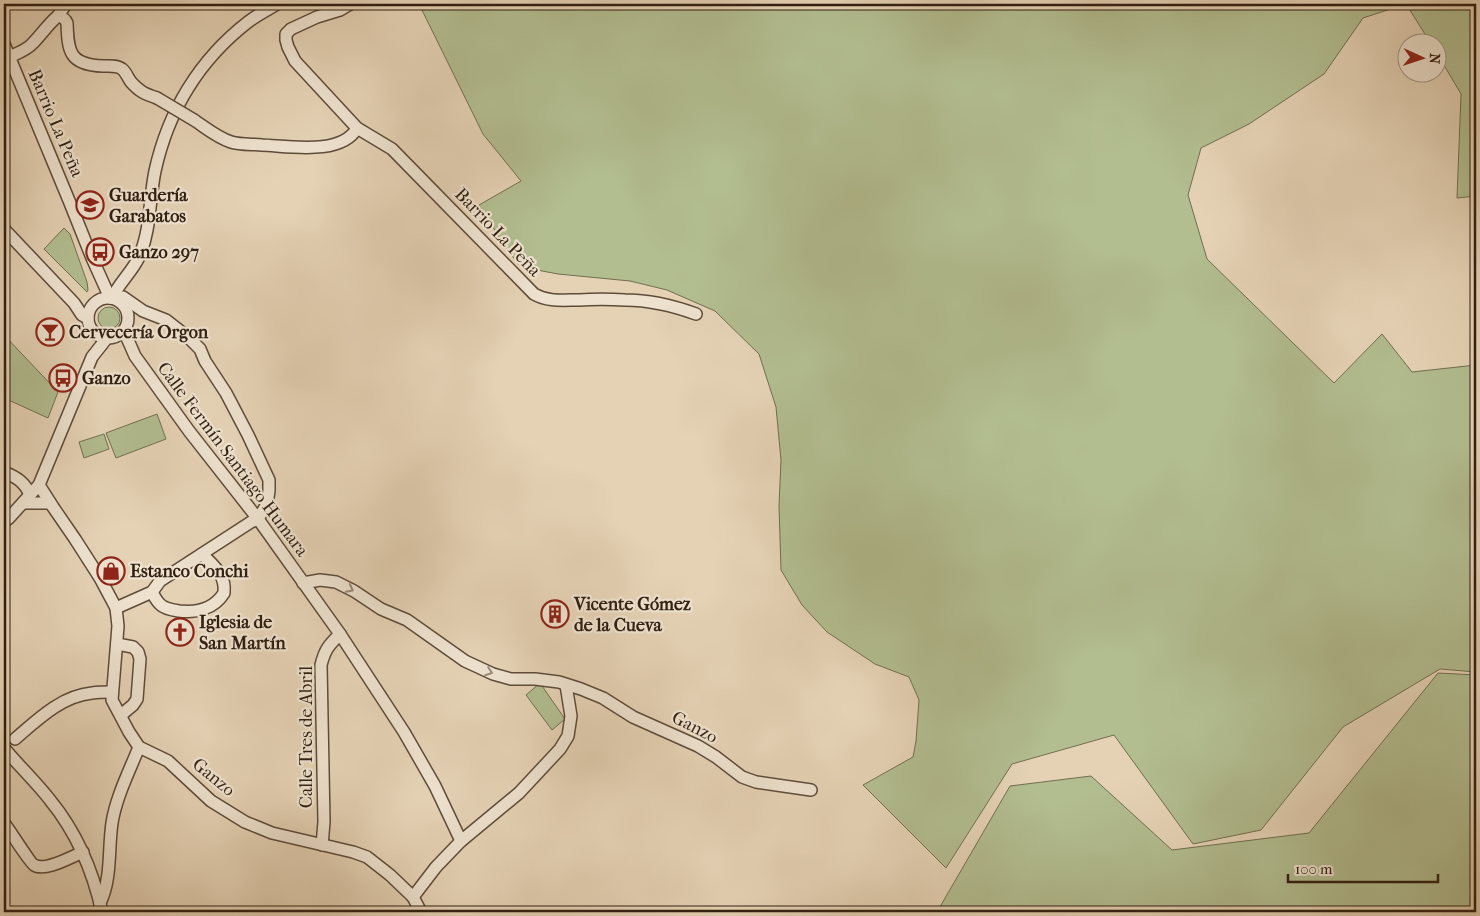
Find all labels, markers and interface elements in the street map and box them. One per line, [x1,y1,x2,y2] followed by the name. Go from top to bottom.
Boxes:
[1398,32,1448,82] north arrow
[1426,53,1443,65] text: N
[23,66,88,181] street label: Barrio La Peña
[450,184,546,281] street label: Barrio La Peña
[109,185,188,227] place label: Guardería Garabatos
[75,190,105,220] school or university icon: Guardería Garabatos
[85,237,115,267] bus stop icon: Ganzo 297
[119,242,199,263] place label: Ganzo 297
[35,317,65,347] bar icon: Cervecería Orgon
[69,322,209,343] place label: Cervecería Orgon
[153,358,313,561] street label: Calle Fermín Santiago Humara
[48,363,78,393] bus stop icon: Ganzo
[82,368,131,389] place label: Ganzo
[96,556,126,586] shop icon: Estanco Conchi
[130,561,249,582] place label: Estanco Conchi
[345,583,354,593] one-way arrow
[573,594,691,636] place label: Vicente Gómez de la Cueva
[540,599,570,629] building icon: Vicente Gómez de la Cueva
[199,612,286,654] place label: Iglesia de San Martín
[165,617,195,647] church icon: Iglesia de San Martín
[296,666,317,808] street label: Calle Tres de Abril
[484,666,493,676] one-way arrow
[668,707,721,748] street label: Ganzo
[188,754,239,801] street label: Ganzo
[1288,851,1438,883] scale bar
[1295,860,1333,878] text: 100 m

